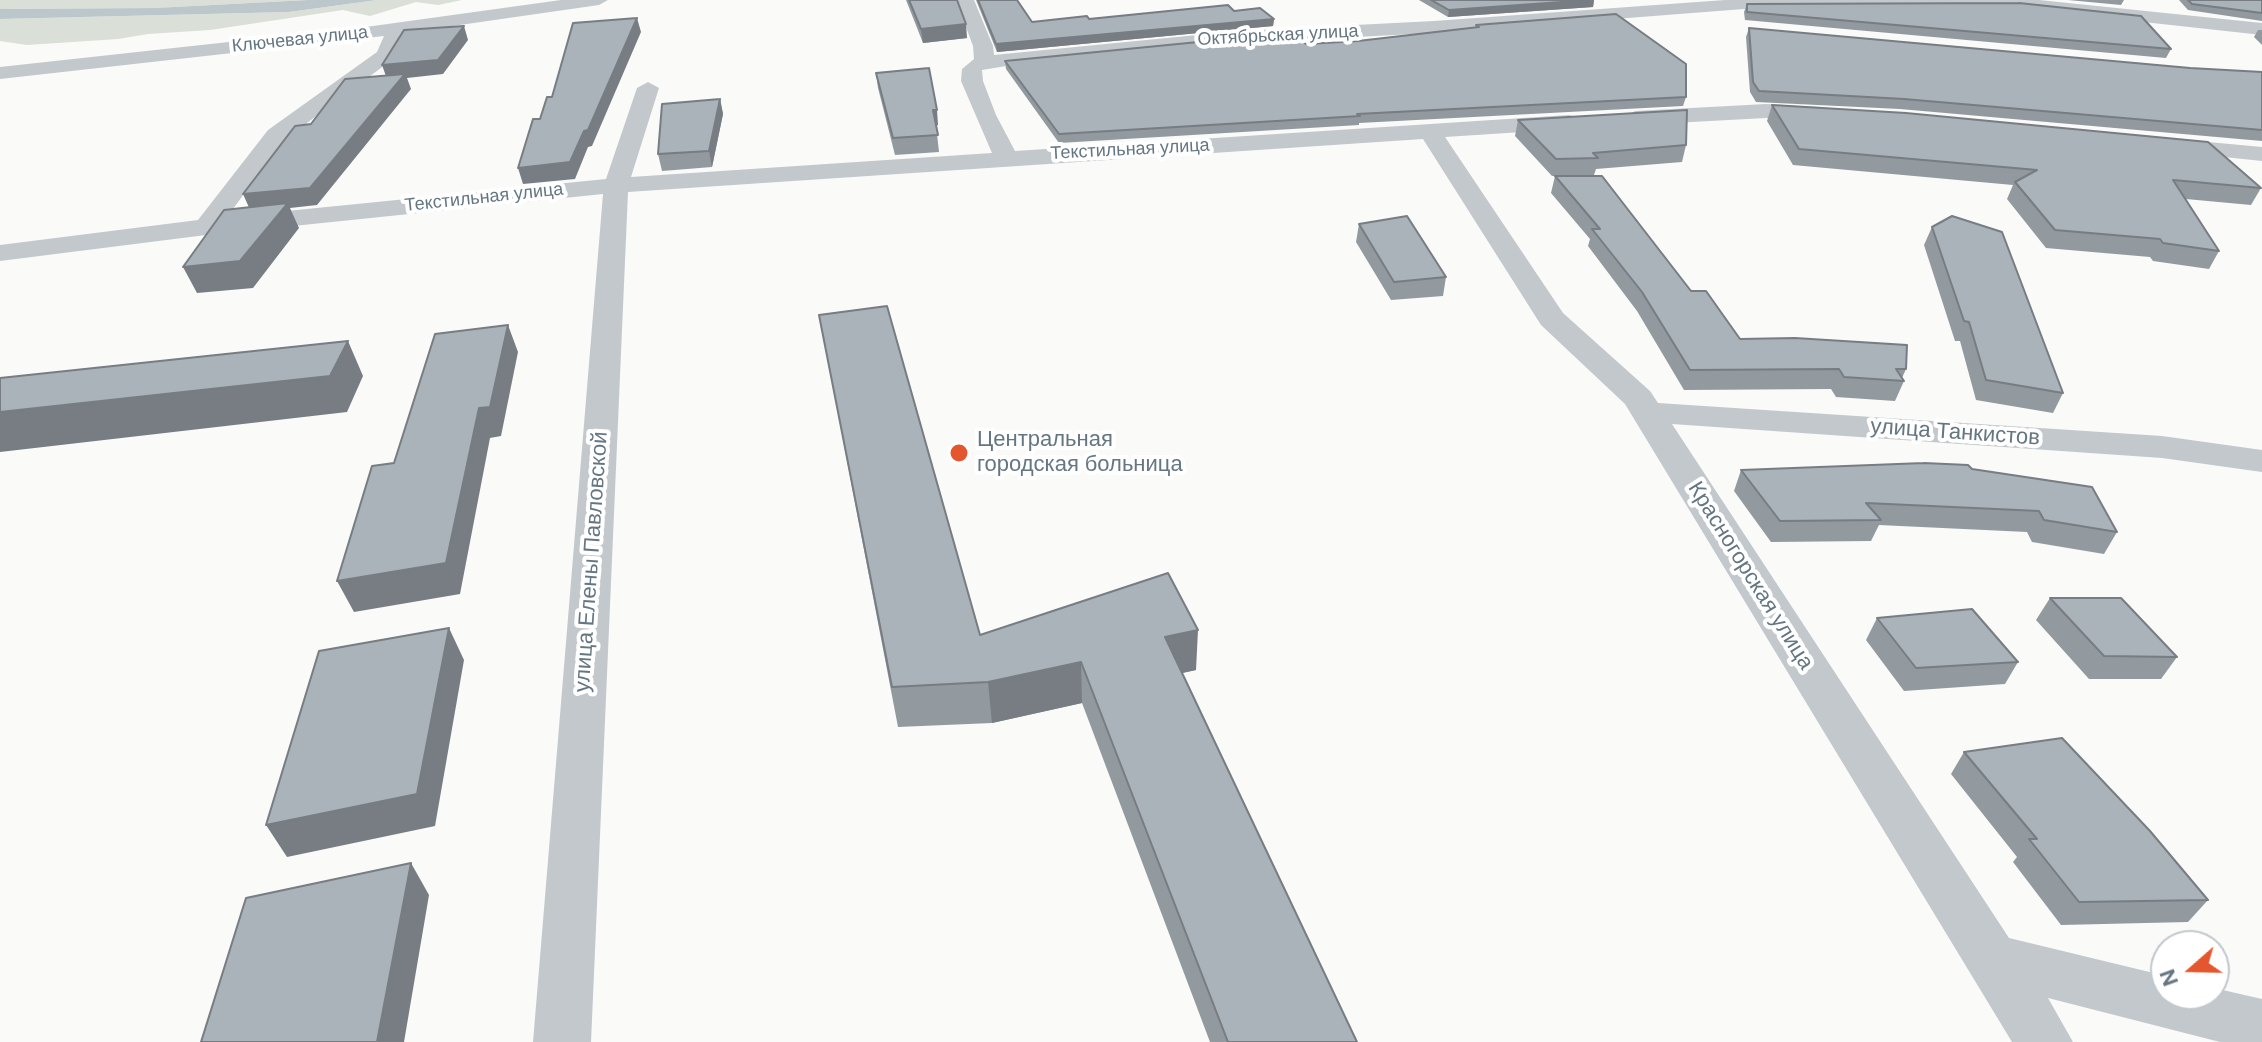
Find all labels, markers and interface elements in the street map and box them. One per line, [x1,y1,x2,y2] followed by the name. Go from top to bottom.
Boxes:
[1197,21,1359,51] street label: Октябрьская улица
[231,22,369,58] street label: Ключевая улица
[1050,135,1210,165] street label: Текстильная улица
[404,179,564,217] street label: Текстильная улица
[1869,414,2041,452] street label: улица Танкистов
[977,427,1183,478] place label: Центральная городская больница
[570,431,614,693] street label: улица Елены Павловской
[948,442,970,464] marker: Центральная городская больница
[1682,477,1818,675] street label: Красногорская улица
[2150,930,2230,1010] north arrow
[2152,965,2185,990] text: N

